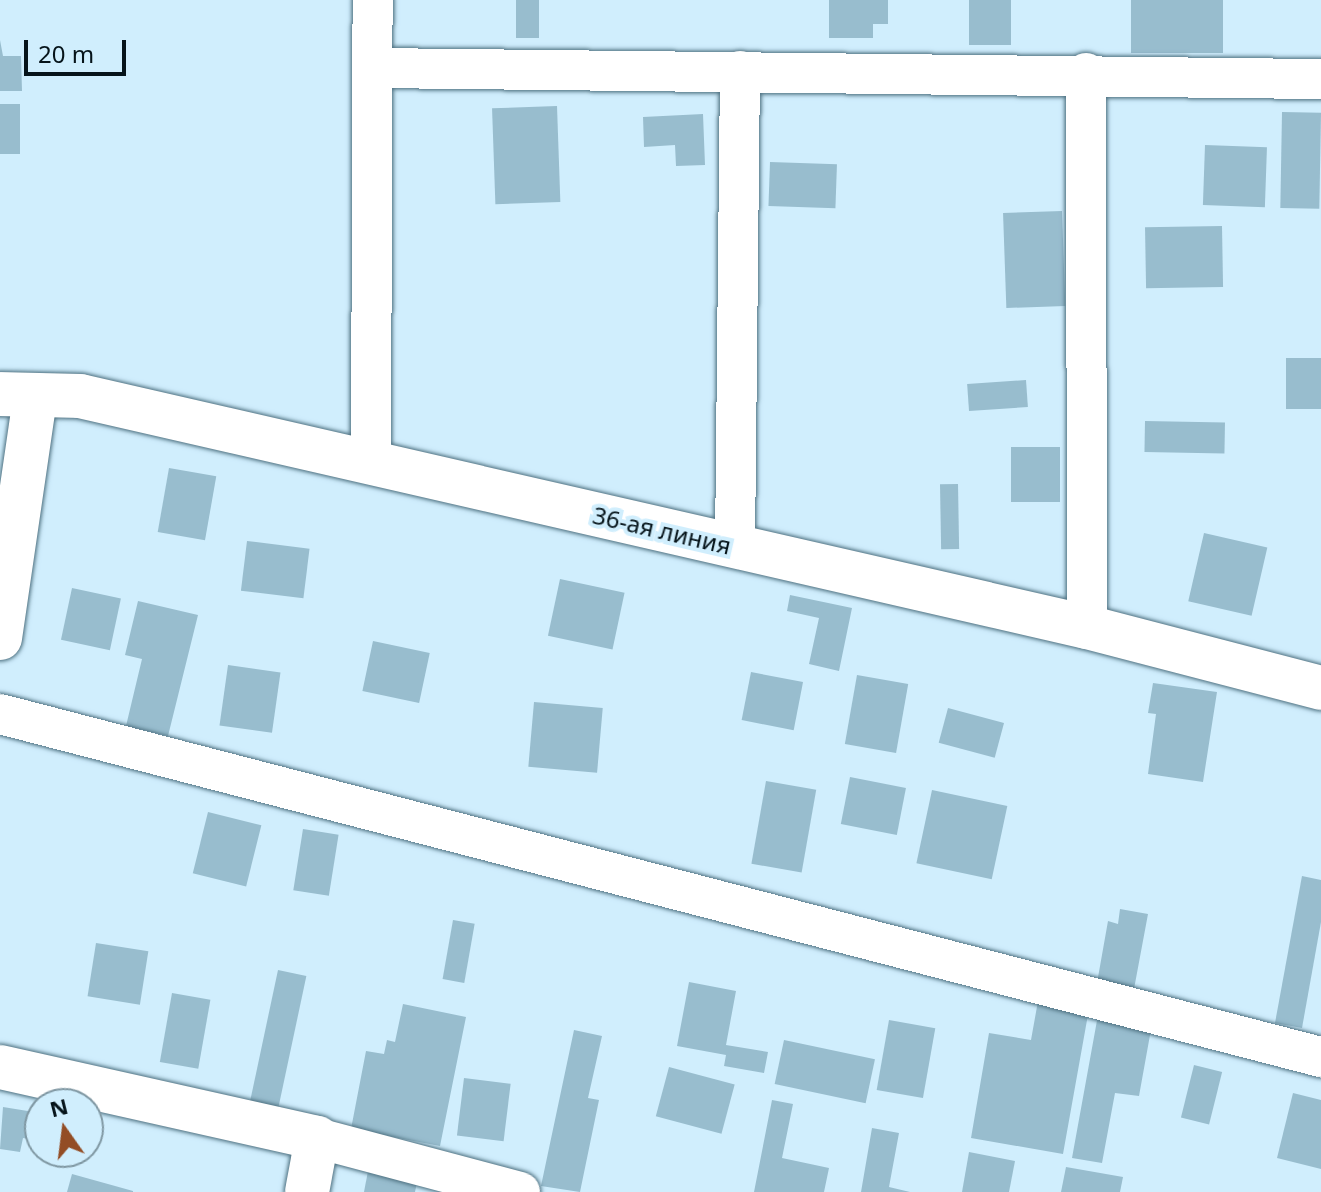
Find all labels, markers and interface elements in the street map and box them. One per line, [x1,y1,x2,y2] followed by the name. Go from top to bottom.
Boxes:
[28,24,130,74] scale bar
[38,37,94,70] text: 20 m
[590,500,734,560] street label: 36-ая линия
[24,1088,104,1168] north arrow
[46,1090,71,1123] text: N

